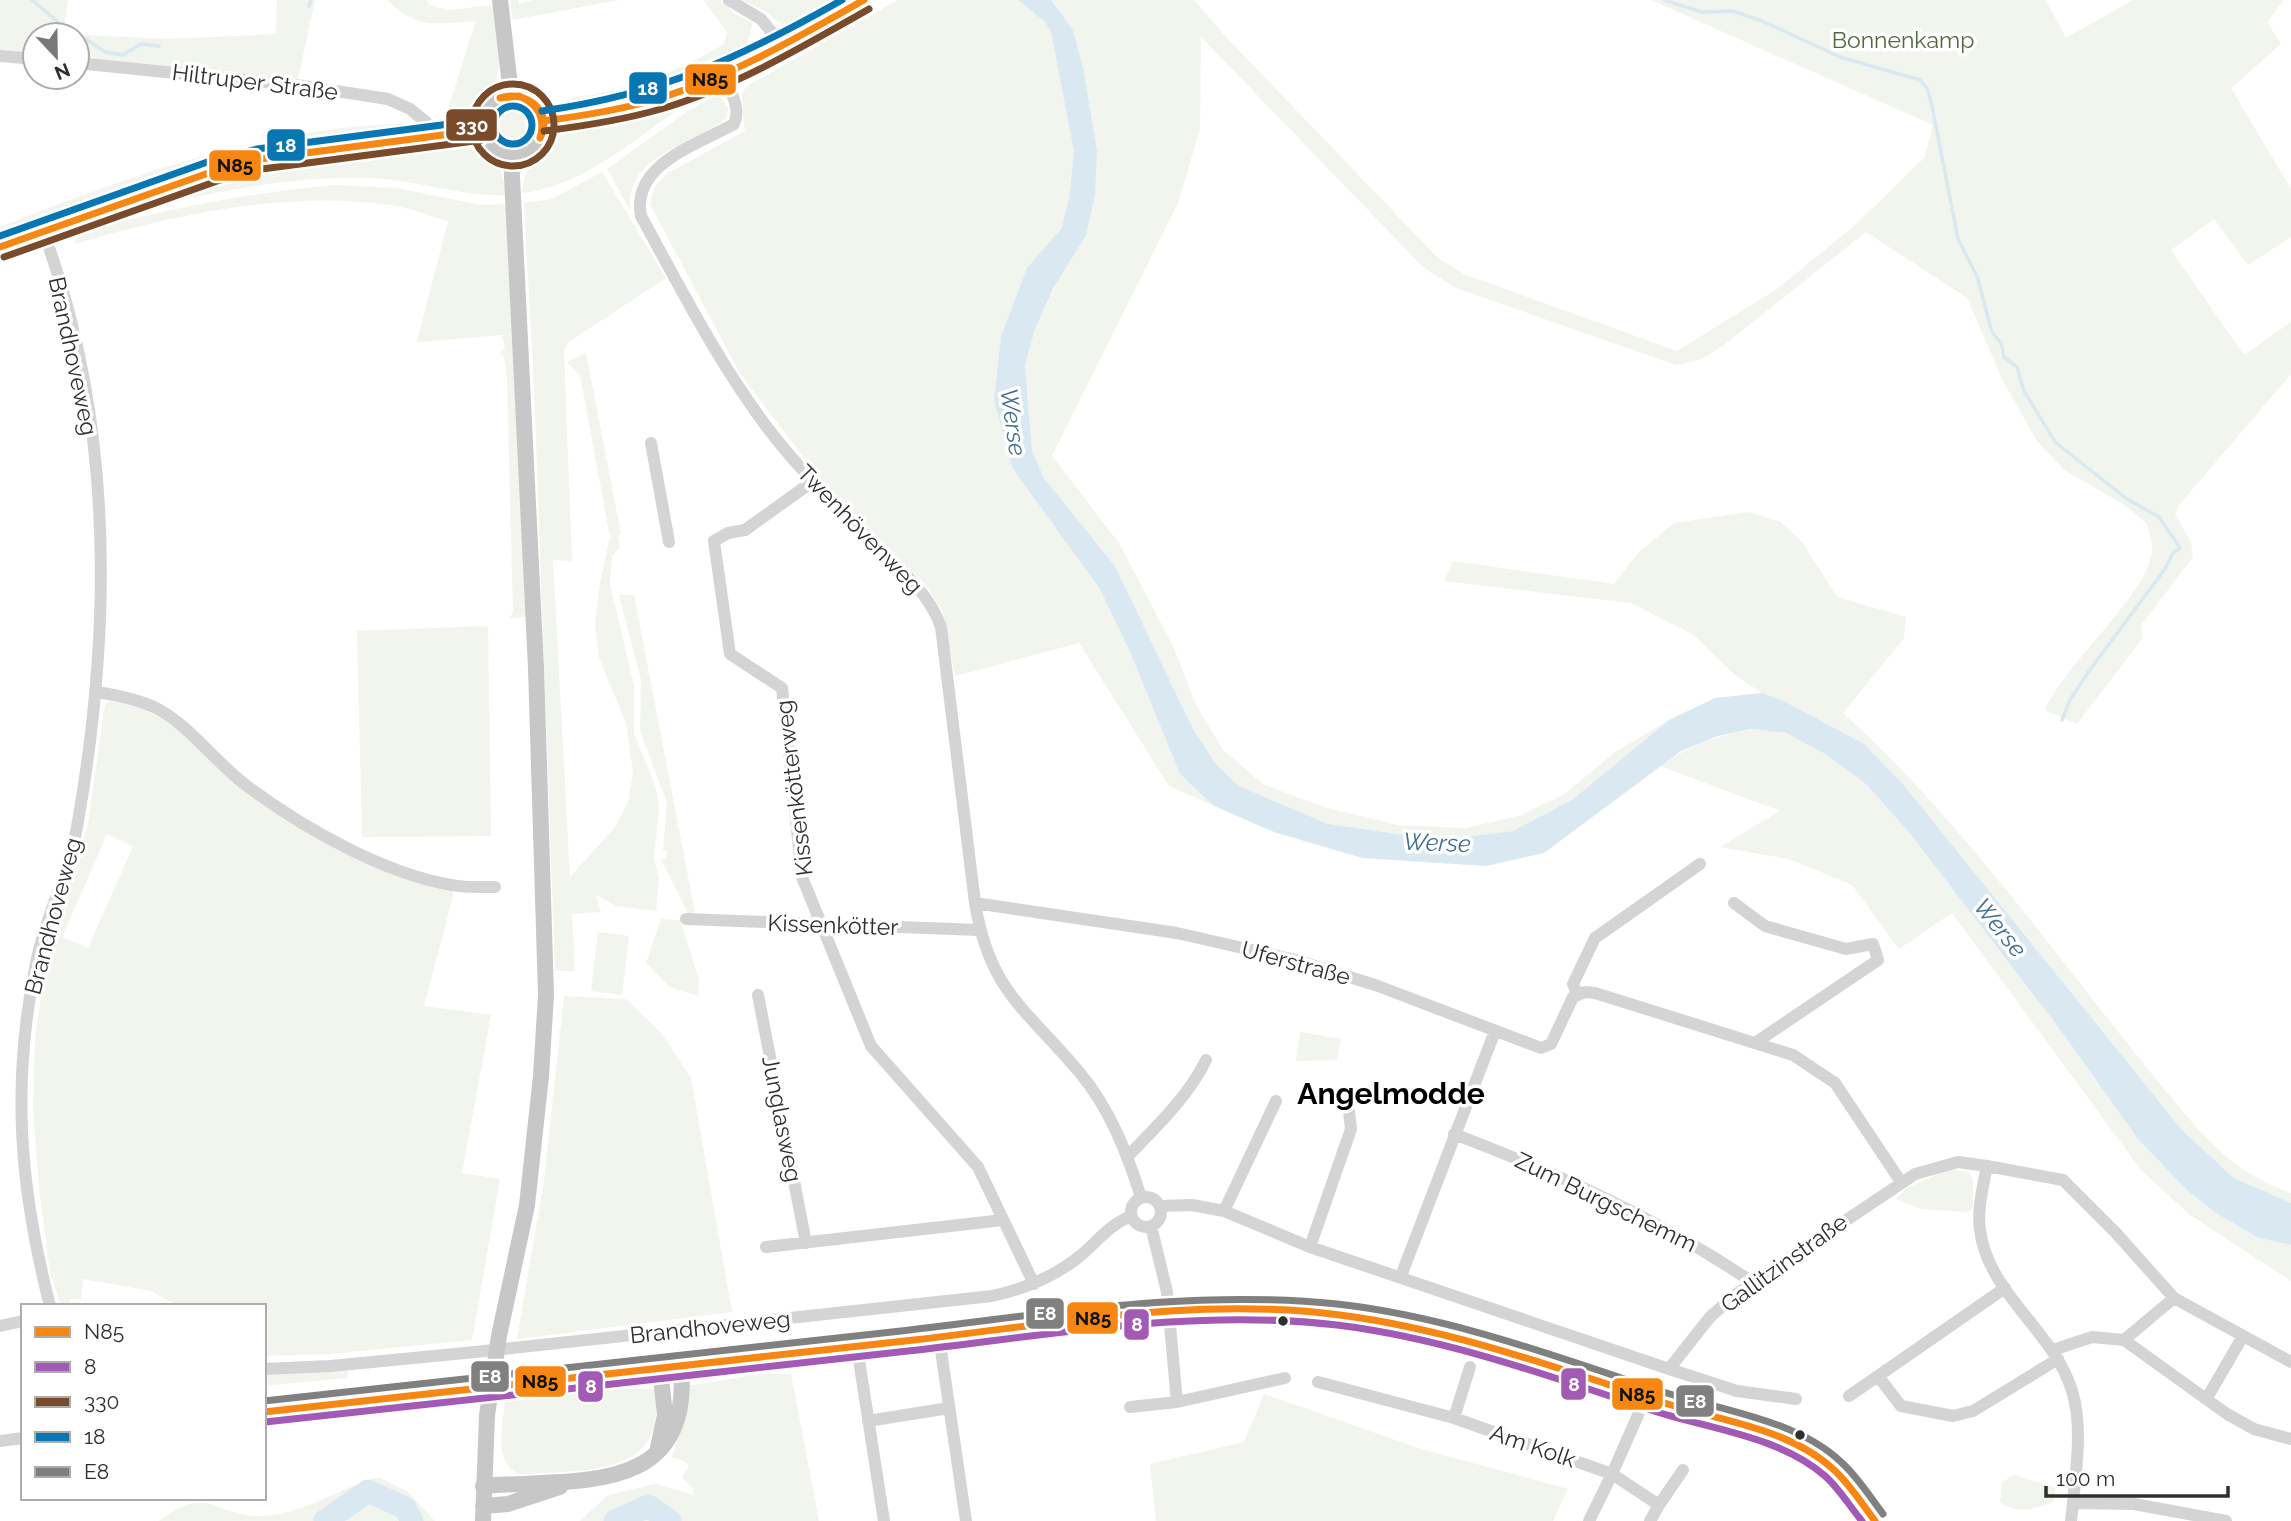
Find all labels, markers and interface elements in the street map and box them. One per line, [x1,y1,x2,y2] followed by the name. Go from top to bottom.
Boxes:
[21,21,91,91] north arrow
[1832,26,1974,53] park label: Bonnenkamp
[171,58,340,105] street label: Hiltruper Straße
[52,59,73,85] text: N
[684,63,737,96] line badge: N85
[692,68,728,90] text: N85
[628,71,668,105] line badge: 18
[638,77,658,99] text: 18
[445,108,498,142] line badge: 330
[456,114,488,136] text: 330
[266,128,306,162] line badge: 18
[276,134,296,156] text: 18
[208,149,262,182] line badge: N85
[217,154,253,176] text: N85
[44,274,103,438] street label: Brandhoveweg
[994,386,1033,458] water label: Werse
[792,459,929,599] street label: Twenhövenweg
[769,699,818,877] street label: Kissenkötterweg
[1403,827,1471,858] water label: Werse
[19,834,86,997] street label: Brandhoveweg
[1968,892,2033,963] water label: Werse
[767,909,899,940] street label: Kissenkötter
[1239,935,1354,990] street label: Uferstraße
[757,1054,808,1184] street label: Junglasweg
[1297,1076,1485,1111] district label: Angelmodde
[1511,1146,1701,1257] street label: Zum Burgschemm
[1715,1208,1852,1317] street label: Gallitzinstraße
[1025,1297,1065,1330] line badge: E8
[1066,1301,1119,1335] line badge: N85
[1034,1302,1056,1324] text: E8
[21,1304,266,1500] legend
[628,1305,792,1348] street label: Brandhoveweg
[1075,1307,1111,1329] text: N85
[1123,1308,1150,1341] line badge: 8
[1131,1313,1143,1335] text: 8
[1276,1314,1290,1328] unlabelled marker
[84,1319,124,1344] text: N85
[84,1354,96,1379] text: 8
[470,1360,510,1393] line badge: E8
[479,1365,501,1387] text: E8
[514,1365,567,1398] line badge: N85
[1560,1367,1587,1401] line badge: 8
[522,1370,558,1392] text: N85
[577,1370,604,1403] line badge: 8
[1568,1373,1580,1395] text: 8
[585,1375,597,1397] text: 8
[1611,1377,1664,1411] line badge: N85
[1619,1383,1655,1405] text: N85
[1675,1384,1715,1418] line badge: E8
[84,1389,119,1414] text: 330
[1684,1390,1706,1412] text: E8
[1487,1418,1580,1473] street label: Am Kolk
[84,1424,105,1449] text: 18
[1793,1428,1807,1442] unlabelled marker
[2046,1454,2228,1498] scale bar
[84,1459,109,1484] text: E8
[2056,1466,2115,1491] text: 100 m

